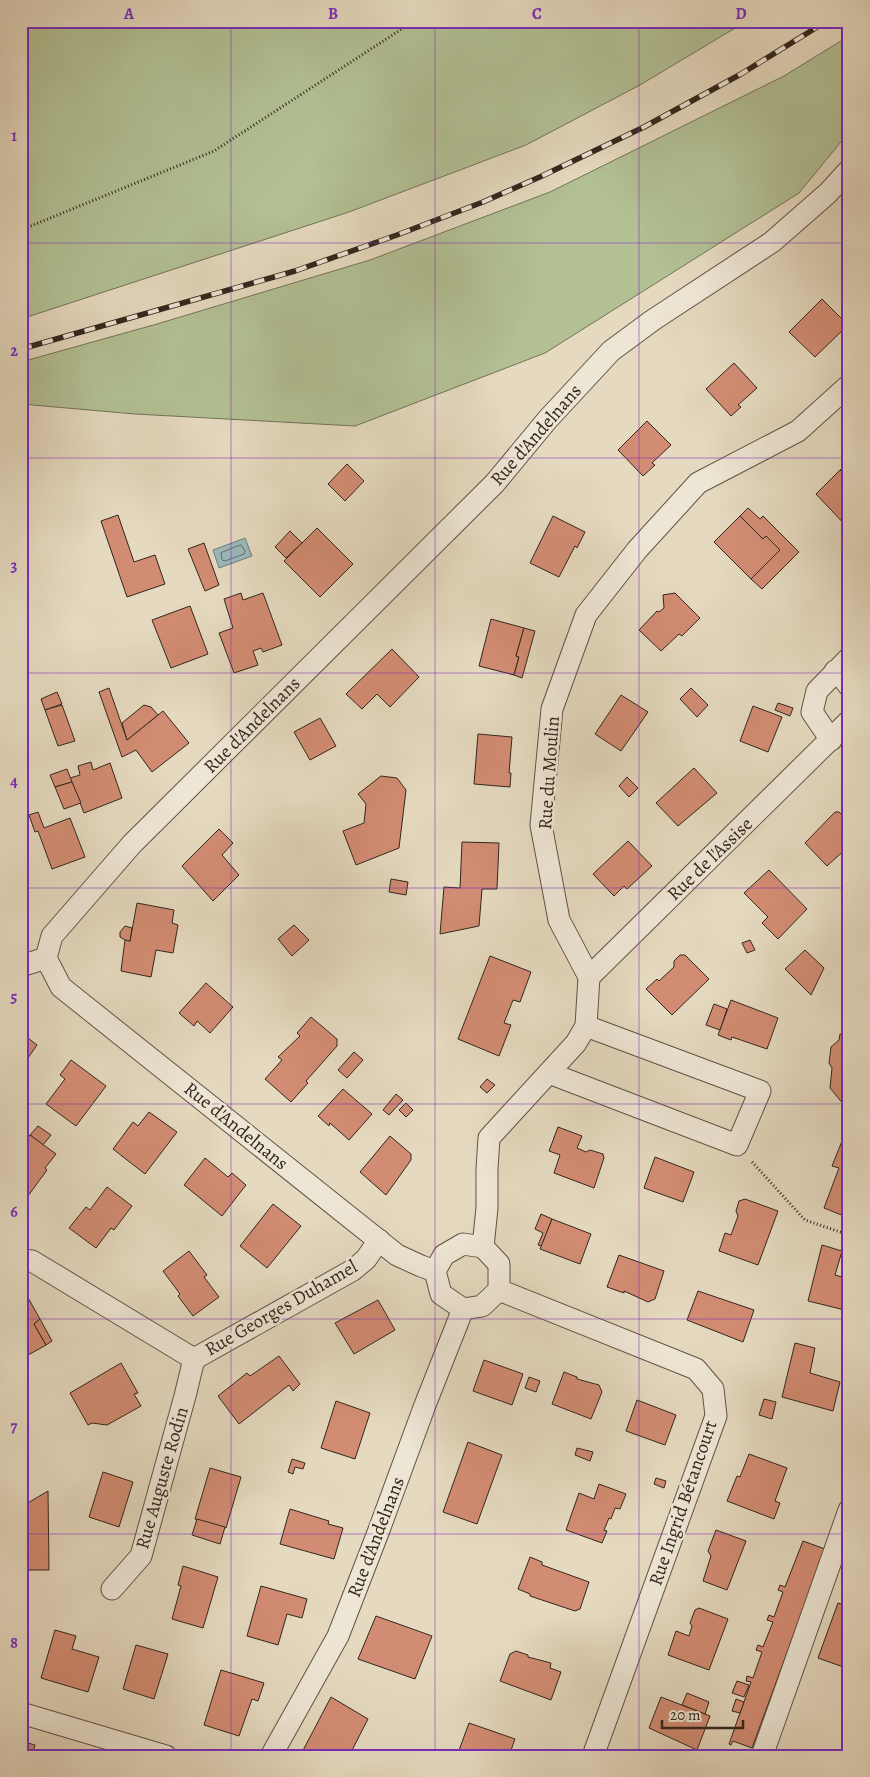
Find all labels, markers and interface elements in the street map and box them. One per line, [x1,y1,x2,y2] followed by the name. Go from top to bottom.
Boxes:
[123,3,135,25] text: A
[328,3,338,25] text: B
[532,3,542,25] text: C
[735,3,747,25] text: D
[11,125,17,147] text: 1
[10,340,18,362] text: 2
[485,379,587,491] street label: Rue d'Andelnans
[11,555,18,577] text: 3
[198,671,306,779] street label: Rue d'Andelnans
[532,715,566,831] street label: Rue du Moulin
[10,771,18,793] text: 4
[661,811,759,907] street label: Rue de l'Assise
[11,986,18,1008] text: 5
[178,1076,294,1176] street label: Rue d'Andelnans
[10,1201,18,1223] text: 6
[200,1254,362,1362] street label: Rue Georges Duhamel
[129,1404,195,1552] street label: Rue Auguste Rodin
[11,1416,18,1438] text: 7
[643,1417,723,1589] street label: Rue Ingrid Bétancourt
[341,1473,411,1601] street label: Rue d'Andelnans
[10,1632,18,1654] text: 8
[662,1697,744,1729] scale bar
[670,1705,701,1725] text: 20 m

